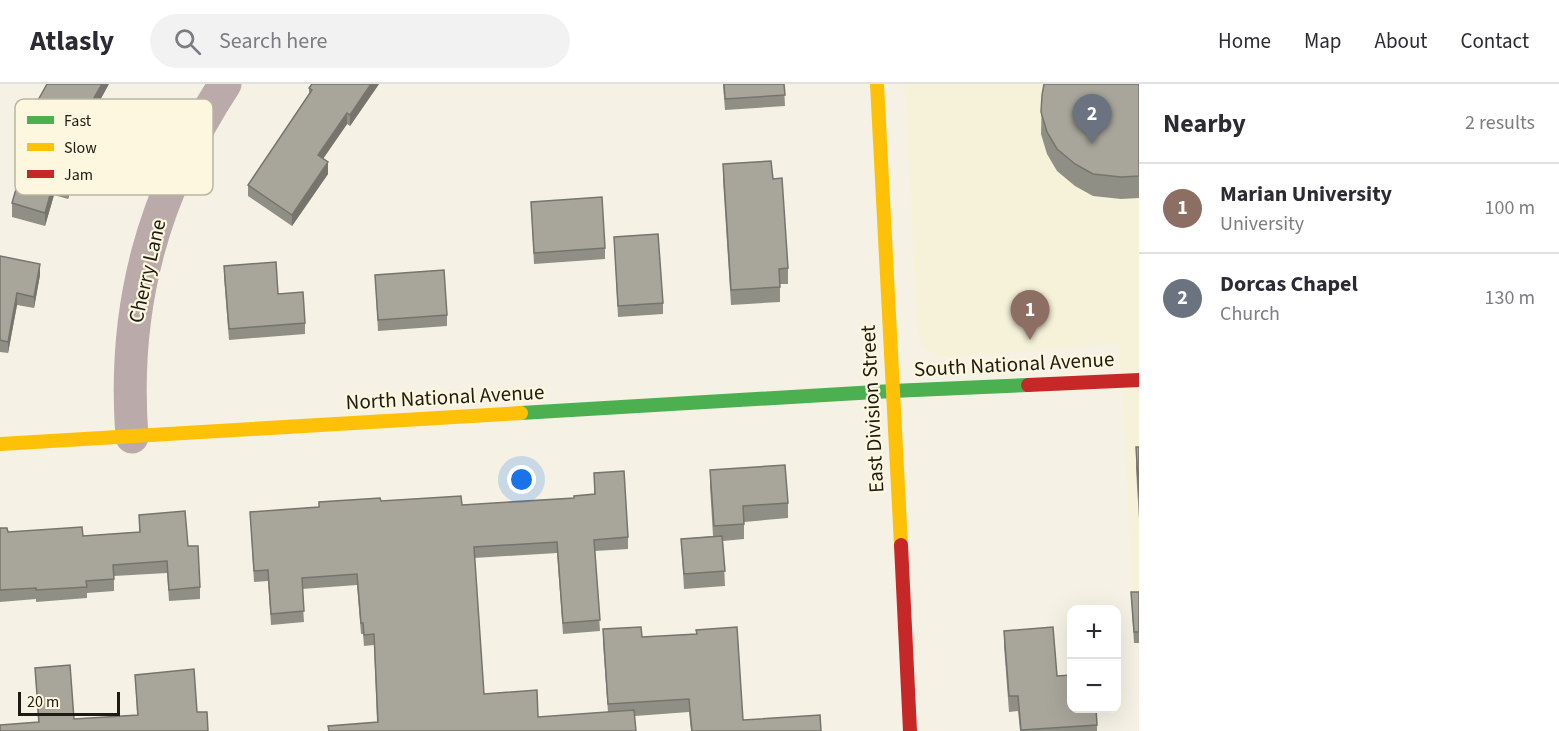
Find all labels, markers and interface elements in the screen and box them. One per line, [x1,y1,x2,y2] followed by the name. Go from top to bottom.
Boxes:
[150,14,570,68] search box
[30,21,114,61] text: Atlasly
[171,25,204,58] icon: search
[219,25,328,57] text: Search here
[1218,26,1271,56] text: Home
[1304,26,1342,56] text: Map
[1375,26,1427,56] text: About
[1460,26,1529,56] text: Contact
[1072,94,1112,144] pin: 2
[15,99,213,195] legend
[1163,105,1246,142] text: Nearby
[1465,109,1535,137] text: 2 results
[64,110,92,132] text: Fast
[64,137,97,159] text: Slow
[64,164,93,186] text: Jam
[1220,178,1392,210] text: Marian University
[1177,194,1188,222] text: 1
[1485,194,1535,222] text: 100 m
[1220,210,1304,238] text: University
[121,216,173,326] street label: Cherry Lane
[1220,268,1358,300] text: Dorcas Chapel
[1177,284,1188,312] text: 2
[1485,284,1535,312] text: 130 m
[1010,290,1050,340] pin: 1
[1220,300,1280,328] text: Church
[853,324,891,494] street label: East Division Street
[913,344,1115,384] street label: South National Avenue
[345,377,545,417] street label: North National Avenue
[507,465,536,494] your location
[1067,605,1121,713] map controls
[1067,605,1121,659] button: +
[1067,659,1121,713] button: −
[18,689,120,716] scale bar
[27,691,59,713] text: 20 m

